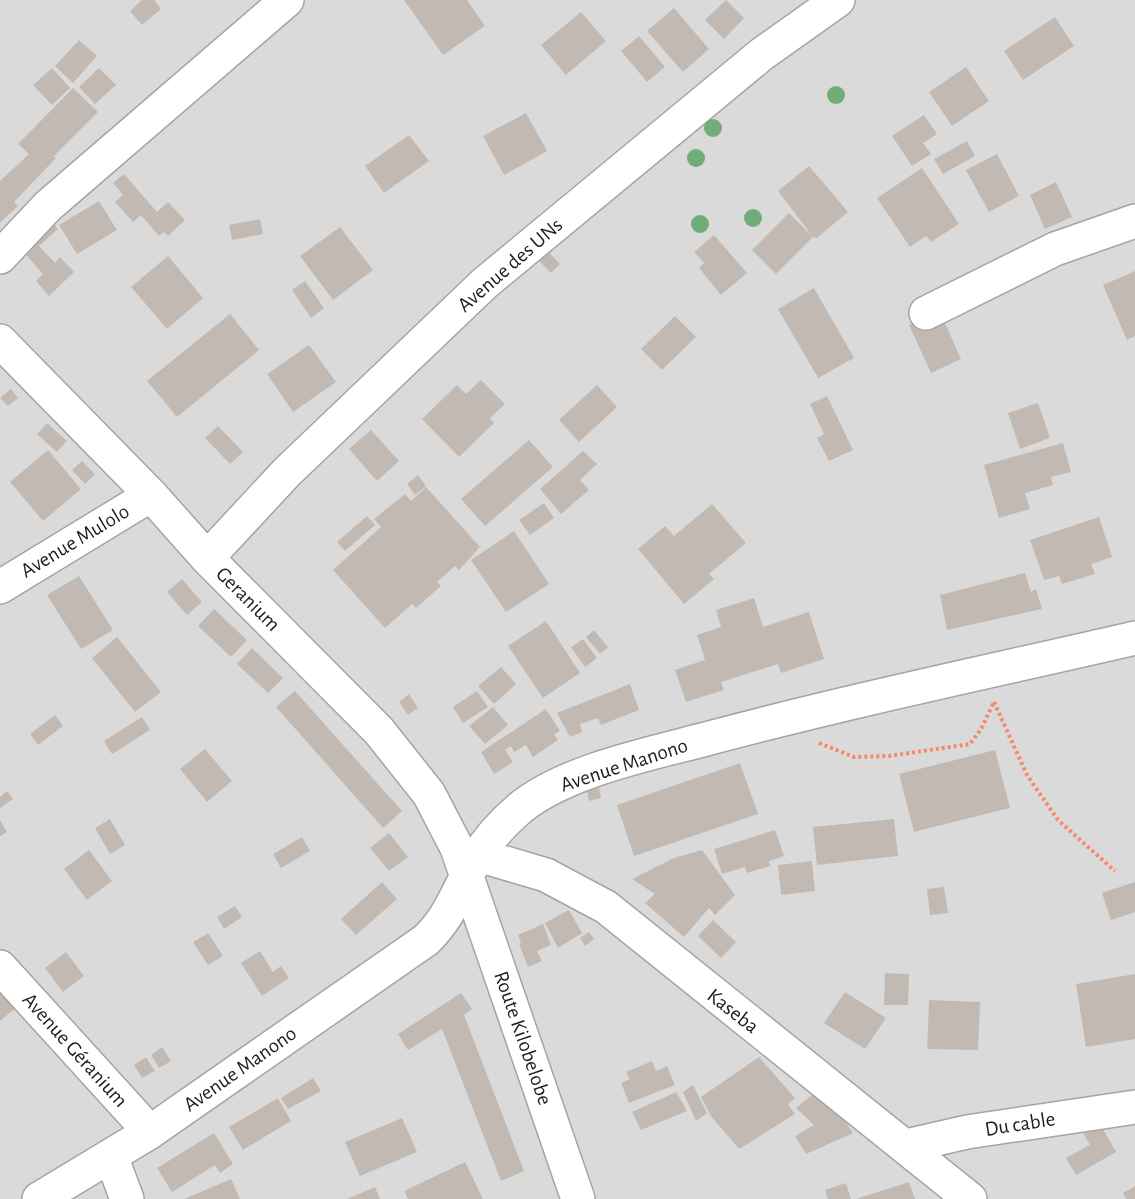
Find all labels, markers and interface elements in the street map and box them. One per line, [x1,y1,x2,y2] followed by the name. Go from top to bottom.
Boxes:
[454,214,566,316] street label: Avenue des UNs
[17,500,133,582] street label: Avenue Mulolo
[212,563,284,635] street label: Geranium
[558,735,690,795] street label: Avenue Manono
[490,968,556,1108] street label: Route Kilobelobe
[703,985,763,1038] street label: Kaseba
[18,989,132,1111] street label: Avenue Géranium
[180,1022,300,1116] street label: Avenue Manono
[983,1108,1057,1140] street label: Du cable

